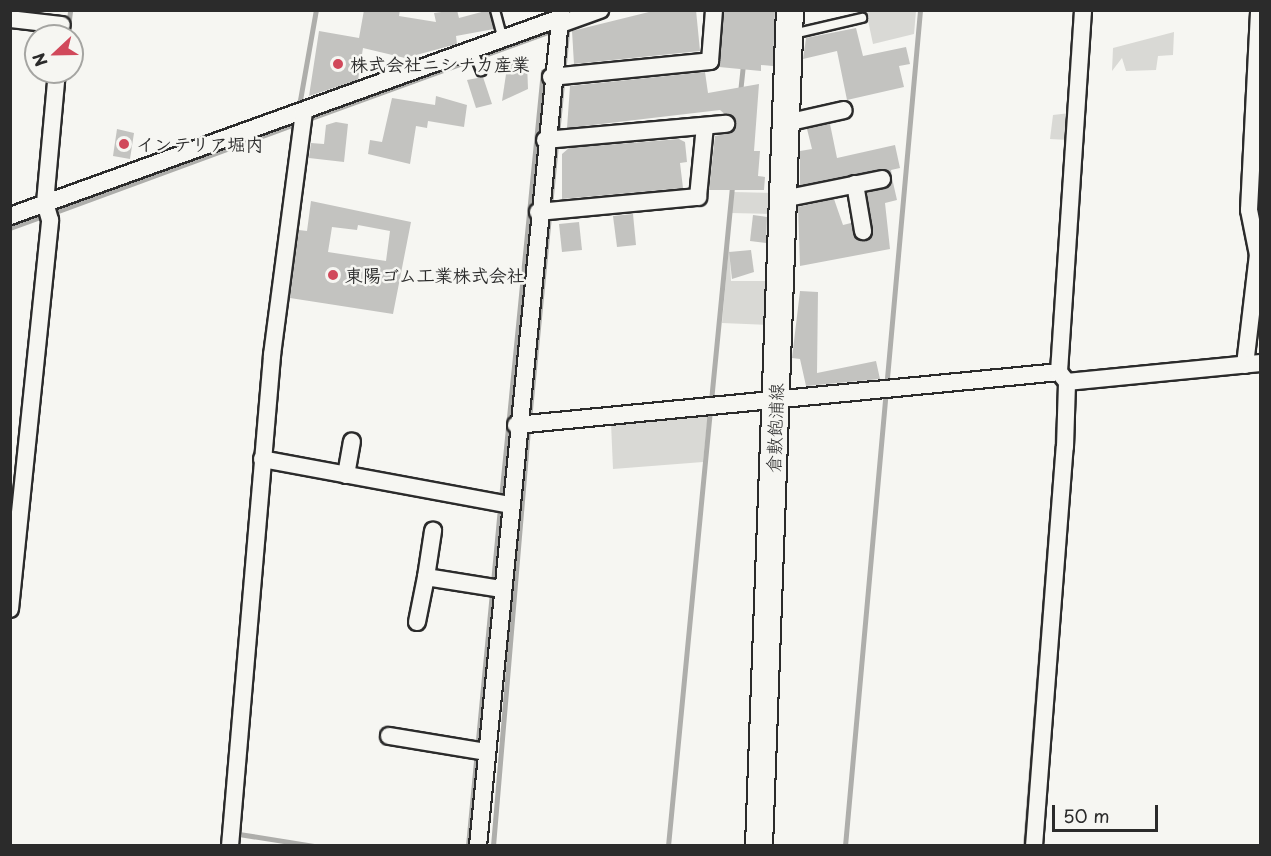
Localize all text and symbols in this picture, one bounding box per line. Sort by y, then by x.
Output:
north arrow [24,24,84,84]
text: N [26,50,53,70]
place label: 株式会社ニシナカ産業 [350,53,530,75]
marker: 株式会社ニシナカ産業 [331,57,345,71]
place label: インテリア堀内 [136,133,262,155]
marker: インテリア堀内 [117,137,131,151]
place label: 東陽ゴム工業株式会社 [345,264,525,286]
marker: 東陽ゴム工業株式会社 [326,268,340,282]
street label: 倉敷飽浦線 [763,383,787,473]
scale bar [1055,793,1162,831]
text: 50 m [1063,802,1110,829]

